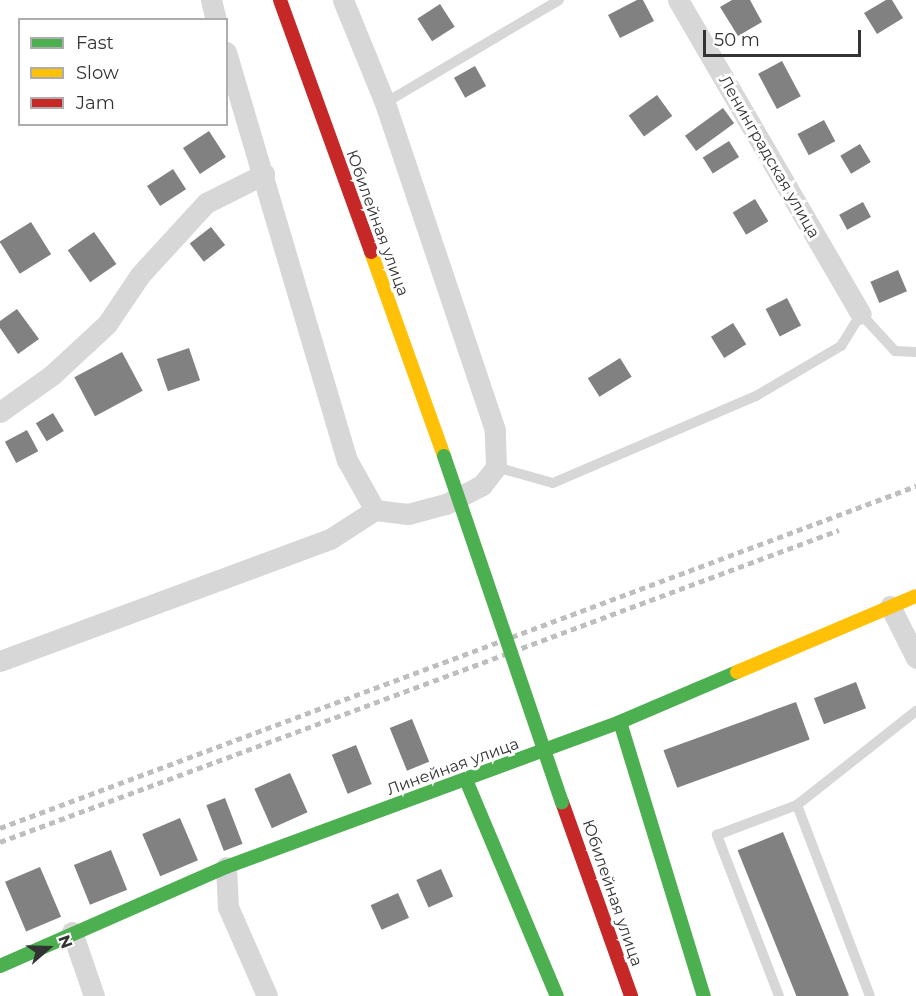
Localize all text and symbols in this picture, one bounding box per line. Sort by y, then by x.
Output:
legend [18,18,228,126]
scale bar [706,18,864,56]
text: 50 m [714,29,760,51]
text: Fast [76,32,114,54]
text: Slow [76,62,119,84]
street label: Ленинградская улица [715,72,823,242]
text: Jam [76,92,115,114]
street label: Юбилейная улица [342,147,412,299]
street label: Линейная улица [384,734,522,800]
street label: Юбилейная улица [578,817,646,969]
north arrow [18,918,78,978]
text: N [54,932,77,951]

